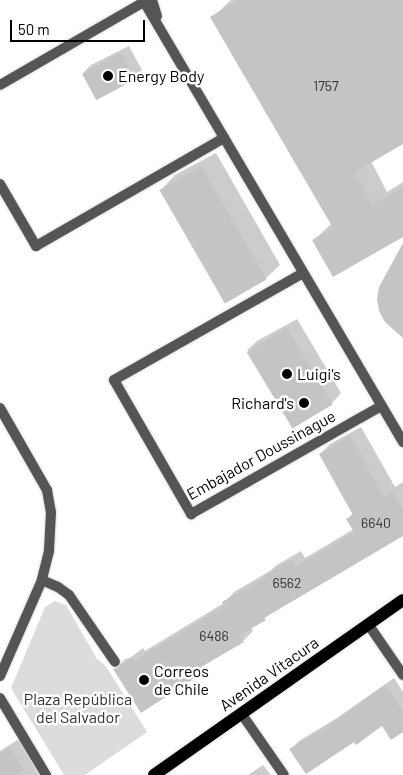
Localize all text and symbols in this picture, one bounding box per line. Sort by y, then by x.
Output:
scale bar [12,10,148,42]
text: 50 m [18,20,50,38]
place label: Energy Body [118,66,204,86]
marker: Energy Body [102,70,114,82]
house number: 1757 [313,78,339,94]
place label: Luigi's [297,364,341,384]
marker: Luigi's [281,368,293,380]
place label: Richard's [231,393,294,413]
marker: Richard's [298,397,310,409]
street label: Embajador Doussinague [183,406,339,504]
house number: 6640 [361,515,391,531]
house number: 6562 [272,575,302,591]
house number: 6486 [199,628,229,644]
street label: Avenida Vitacura [216,633,322,715]
place label: Correos de Chile [154,661,209,699]
marker: Correos de Chile [138,674,150,686]
park label: Plaza República del Salvador [24,689,132,727]

